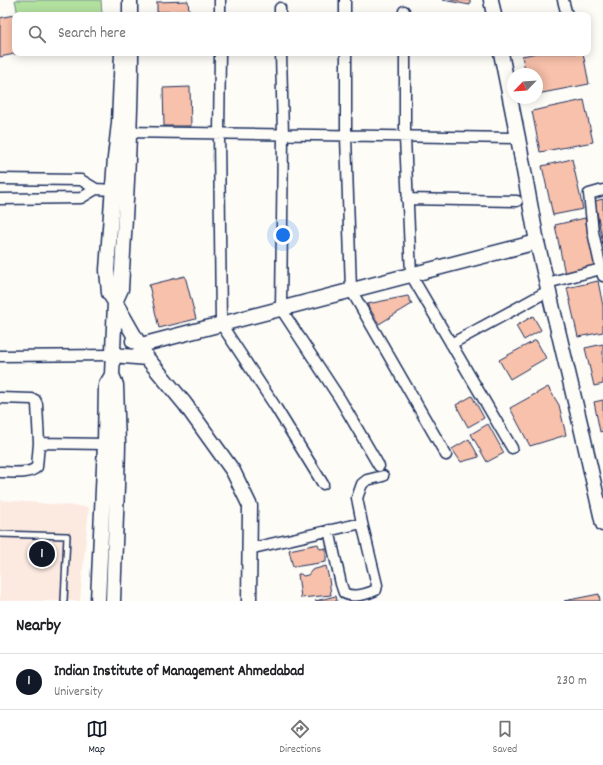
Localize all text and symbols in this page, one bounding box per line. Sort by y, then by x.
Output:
search box [12,12,591,56]
icon: search [26,23,48,45]
text: Search here [58,23,126,45]
north arrow [507,68,543,104]
your location [273,225,293,245]
pin: 1 [29,539,55,569]
text: Nearby [16,615,60,639]
text: Indian Institute of Management Ahmedabad [54,661,304,683]
text: 1 [28,672,30,691]
text: 230 m [557,672,587,691]
text: University [54,683,103,702]
tab: Map [86,718,108,758]
tab: Directions [279,718,321,758]
tab: Saved [493,718,517,758]

